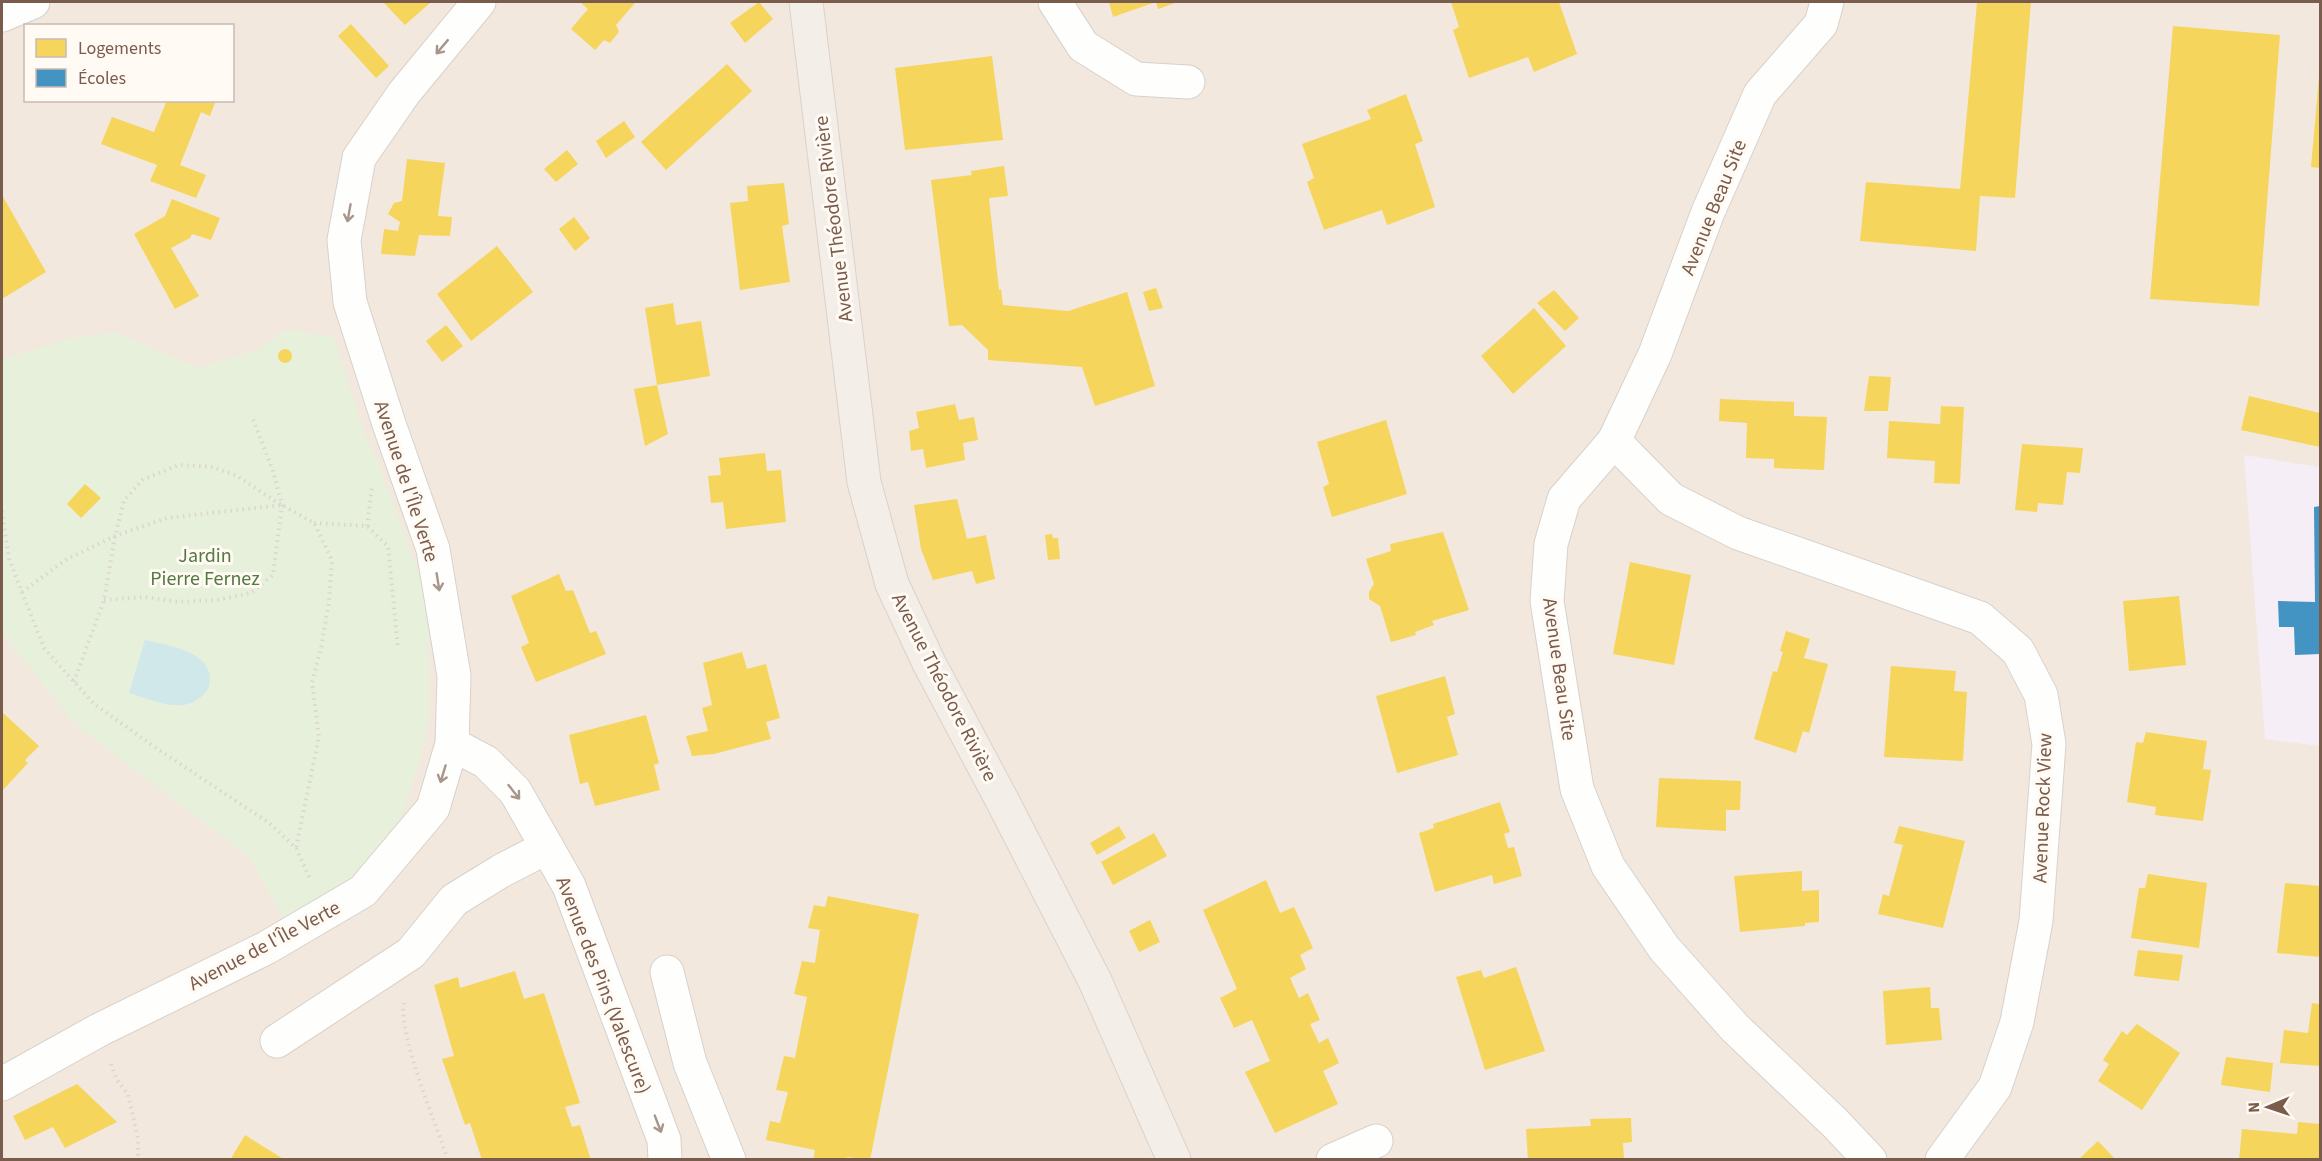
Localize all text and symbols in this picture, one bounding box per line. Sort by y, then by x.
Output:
legend [24,24,234,102]
text: Logements [78,36,161,61]
one-way arrow [435,39,449,54]
text: Écoles [78,66,126,91]
street label: Avenue Théodore Rivière [807,114,861,324]
street label: Avenue Beau Site [1674,135,1754,279]
one-way arrow [343,202,354,222]
street label: Avenue de l'Île Verte [367,397,445,566]
park label: Jardin Pierre Fernez [150,542,260,593]
one-way arrow [433,572,444,591]
street label: Avenue Théodore Rivière [884,589,1004,786]
street label: Avenue Beau Site [1535,596,1583,742]
street label: Avenue Rock View [2026,732,2060,884]
one-way arrow [437,765,448,784]
one-way arrow [508,783,521,799]
street label: Avenue des Pins (Valescure) [549,873,657,1098]
street label: Avenue de l'Île Verte [184,894,345,998]
north arrow [2238,1077,2298,1137]
text: N [2243,1102,2265,1113]
one-way arrow [653,1114,664,1132]

